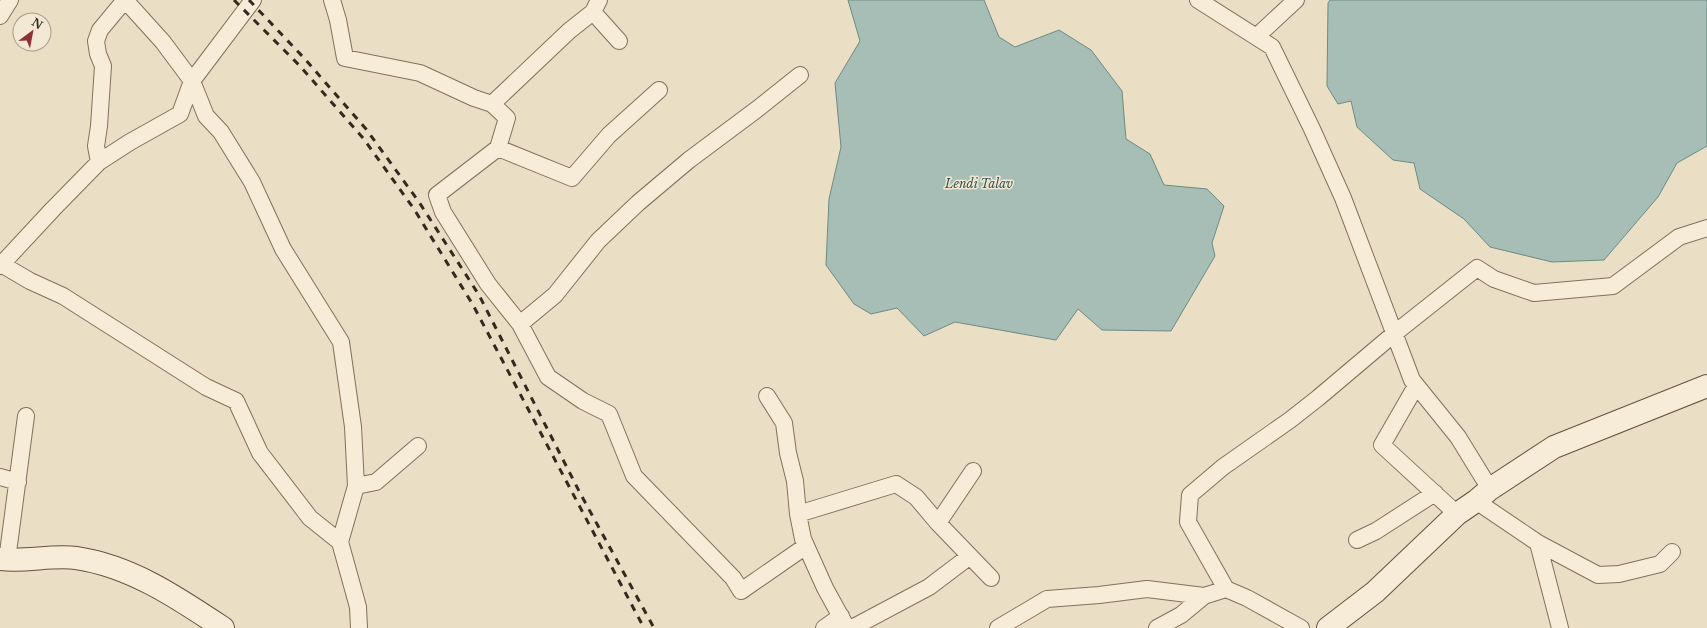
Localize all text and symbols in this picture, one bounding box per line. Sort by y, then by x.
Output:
north arrow [12,12,52,52]
text: N [29,15,46,33]
water label: Lendi Talav [944,176,1013,191]

